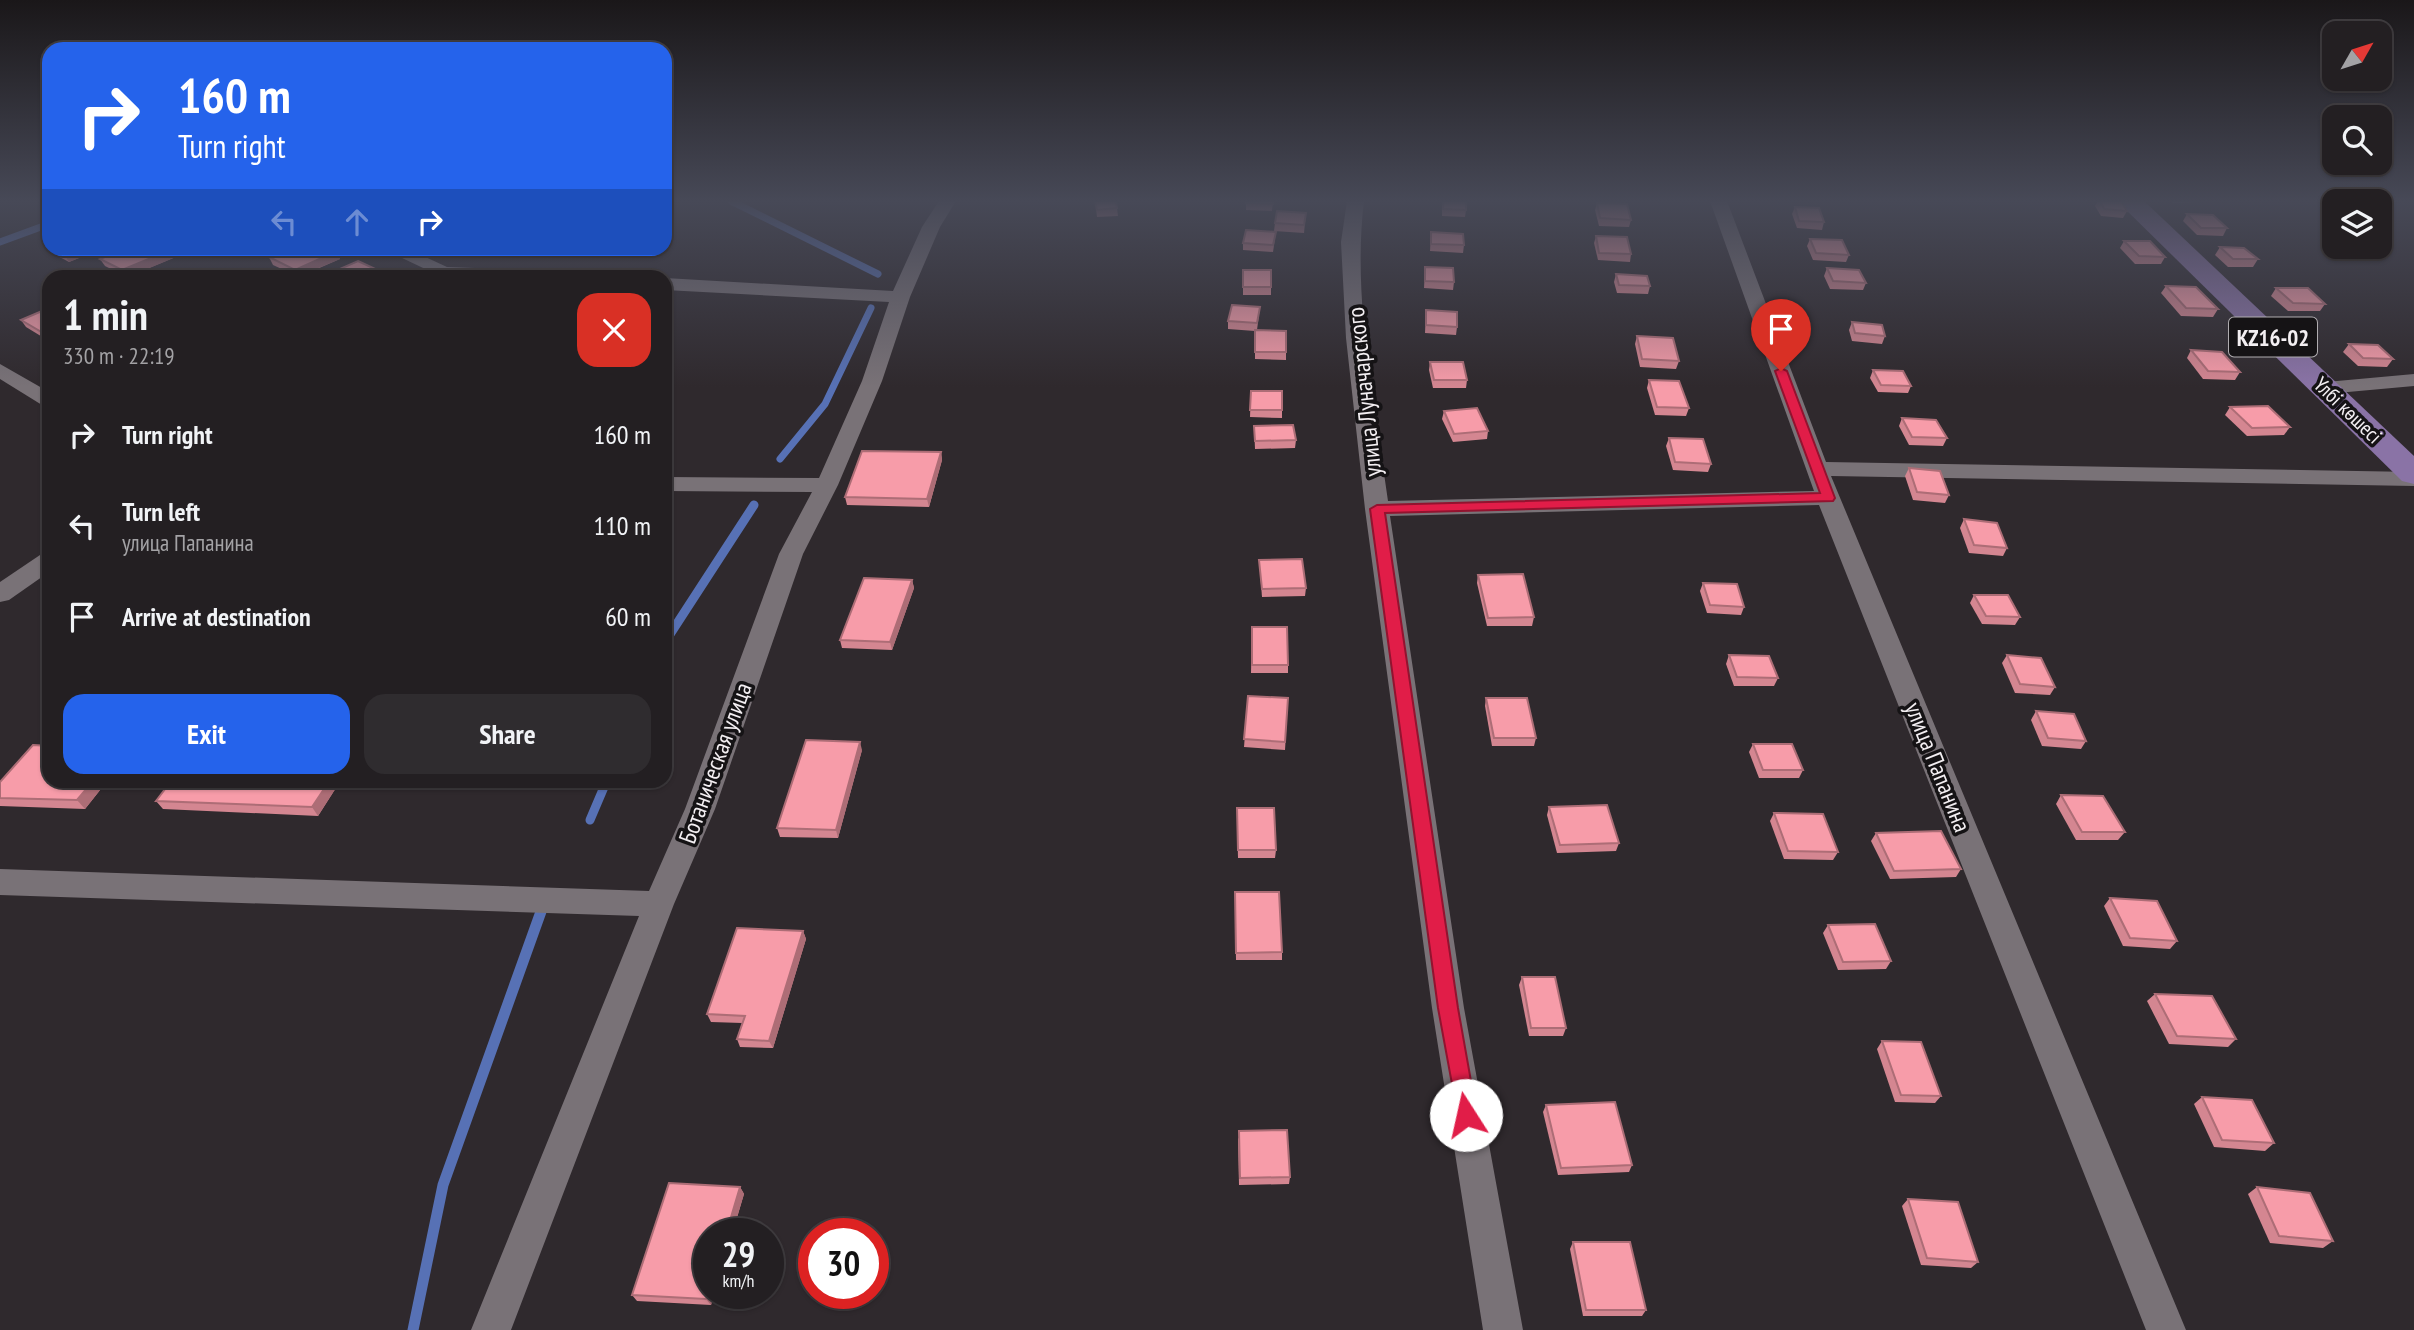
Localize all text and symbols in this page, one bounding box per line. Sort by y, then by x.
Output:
north arrow [2322,21,2392,91]
map controls [2322,21,2392,259]
text: 160 m [178,63,291,127]
icon: right [63,70,154,161]
button: search [2322,105,2392,175]
text: Turn right [178,125,286,167]
button: layers [2322,189,2392,259]
icon: left [265,203,303,241]
icon: ahead [338,203,376,241]
icon: right [411,203,449,241]
text: 1 min [63,287,148,342]
button: close [577,293,651,367]
pin [1751,299,1811,371]
street label: улица Луначарского [1340,306,1388,478]
icon: arrive [1762,310,1800,348]
road number: KZ16-02 [2229,318,2317,356]
text: 330 m · 22:19 [63,341,175,370]
street label: Үлбі көшесі [2308,371,2388,449]
icon: right [63,416,101,454]
text: Turn right [122,418,213,451]
text: 160 m [593,418,651,451]
text: Turn left [122,495,200,528]
icon: left [63,507,101,545]
text: 110 m [593,509,651,542]
text: улица Папанина [122,528,254,557]
icon: arrive [63,598,101,636]
text: Arrive at destination [122,600,311,633]
text: 60 m [605,600,651,633]
street label: Ботаническая улица [672,678,758,848]
button: Exit [63,694,350,774]
button: Share [364,694,651,774]
street label: улица Папанина [1898,697,1978,837]
position arrow [1429,1078,1503,1152]
speed limit sign: 30 [798,1218,889,1309]
text: 29 [722,1231,755,1277]
text: km/h [723,1269,754,1292]

